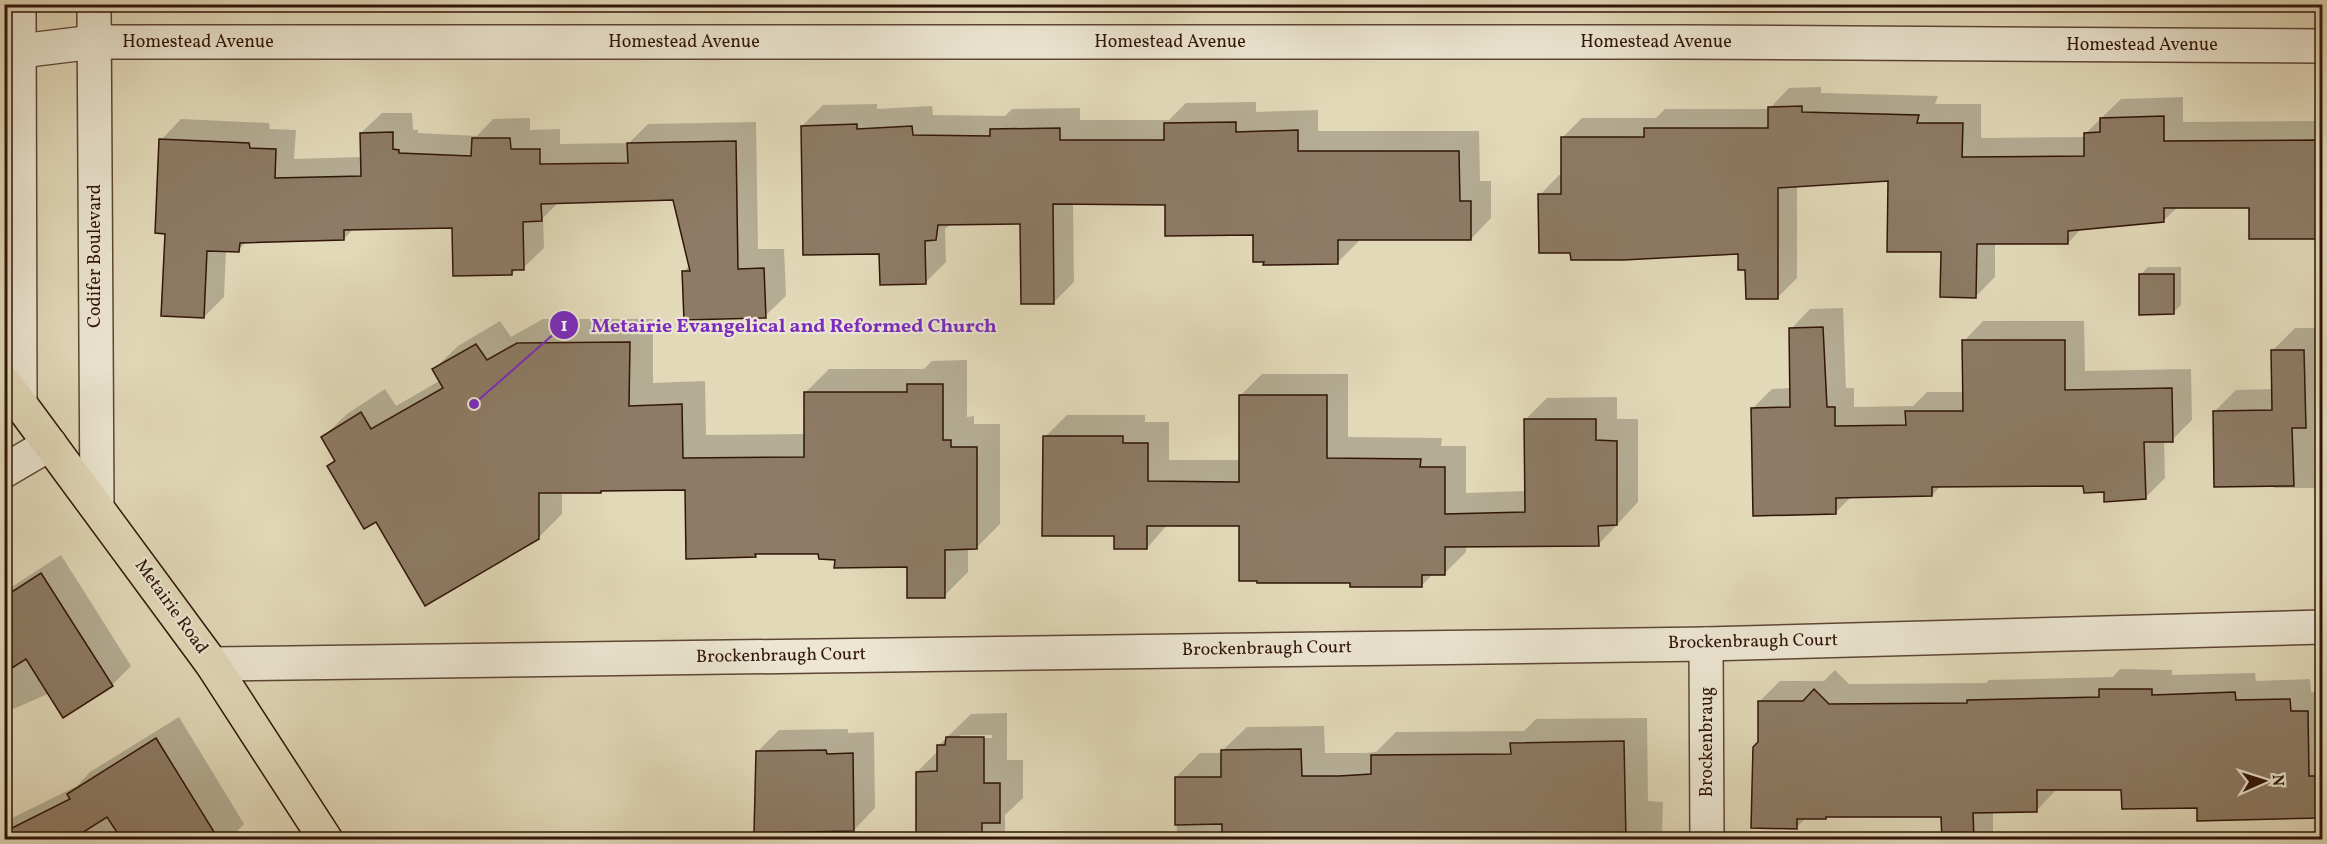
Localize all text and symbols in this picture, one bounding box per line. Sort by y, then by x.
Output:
street label: Homestead Avenue [122,30,274,55]
street label: Homestead Avenue [608,30,760,55]
street label: Homestead Avenue [1094,30,1246,55]
street label: Homestead Avenue [1580,30,1732,55]
street label: Homestead Avenue [2066,33,2218,58]
street label: Codifer Boulevard [83,184,108,328]
callout: Metairie Evangelical and Reformed Church [549,306,1009,344]
text: Metairie Evangelical and Reformed Church [591,313,997,341]
text: 1 [560,314,568,339]
street label: Metairie Road [128,555,214,659]
street label: Brockenbraugh Court [1668,628,1838,656]
street label: Brockenbraugh Court [1182,635,1352,663]
street label: Brockenbraugh Court [696,642,866,670]
street label: Brockenbraug [1695,687,1720,797]
north arrow [2234,751,2294,811]
text: N [2266,774,2288,787]

